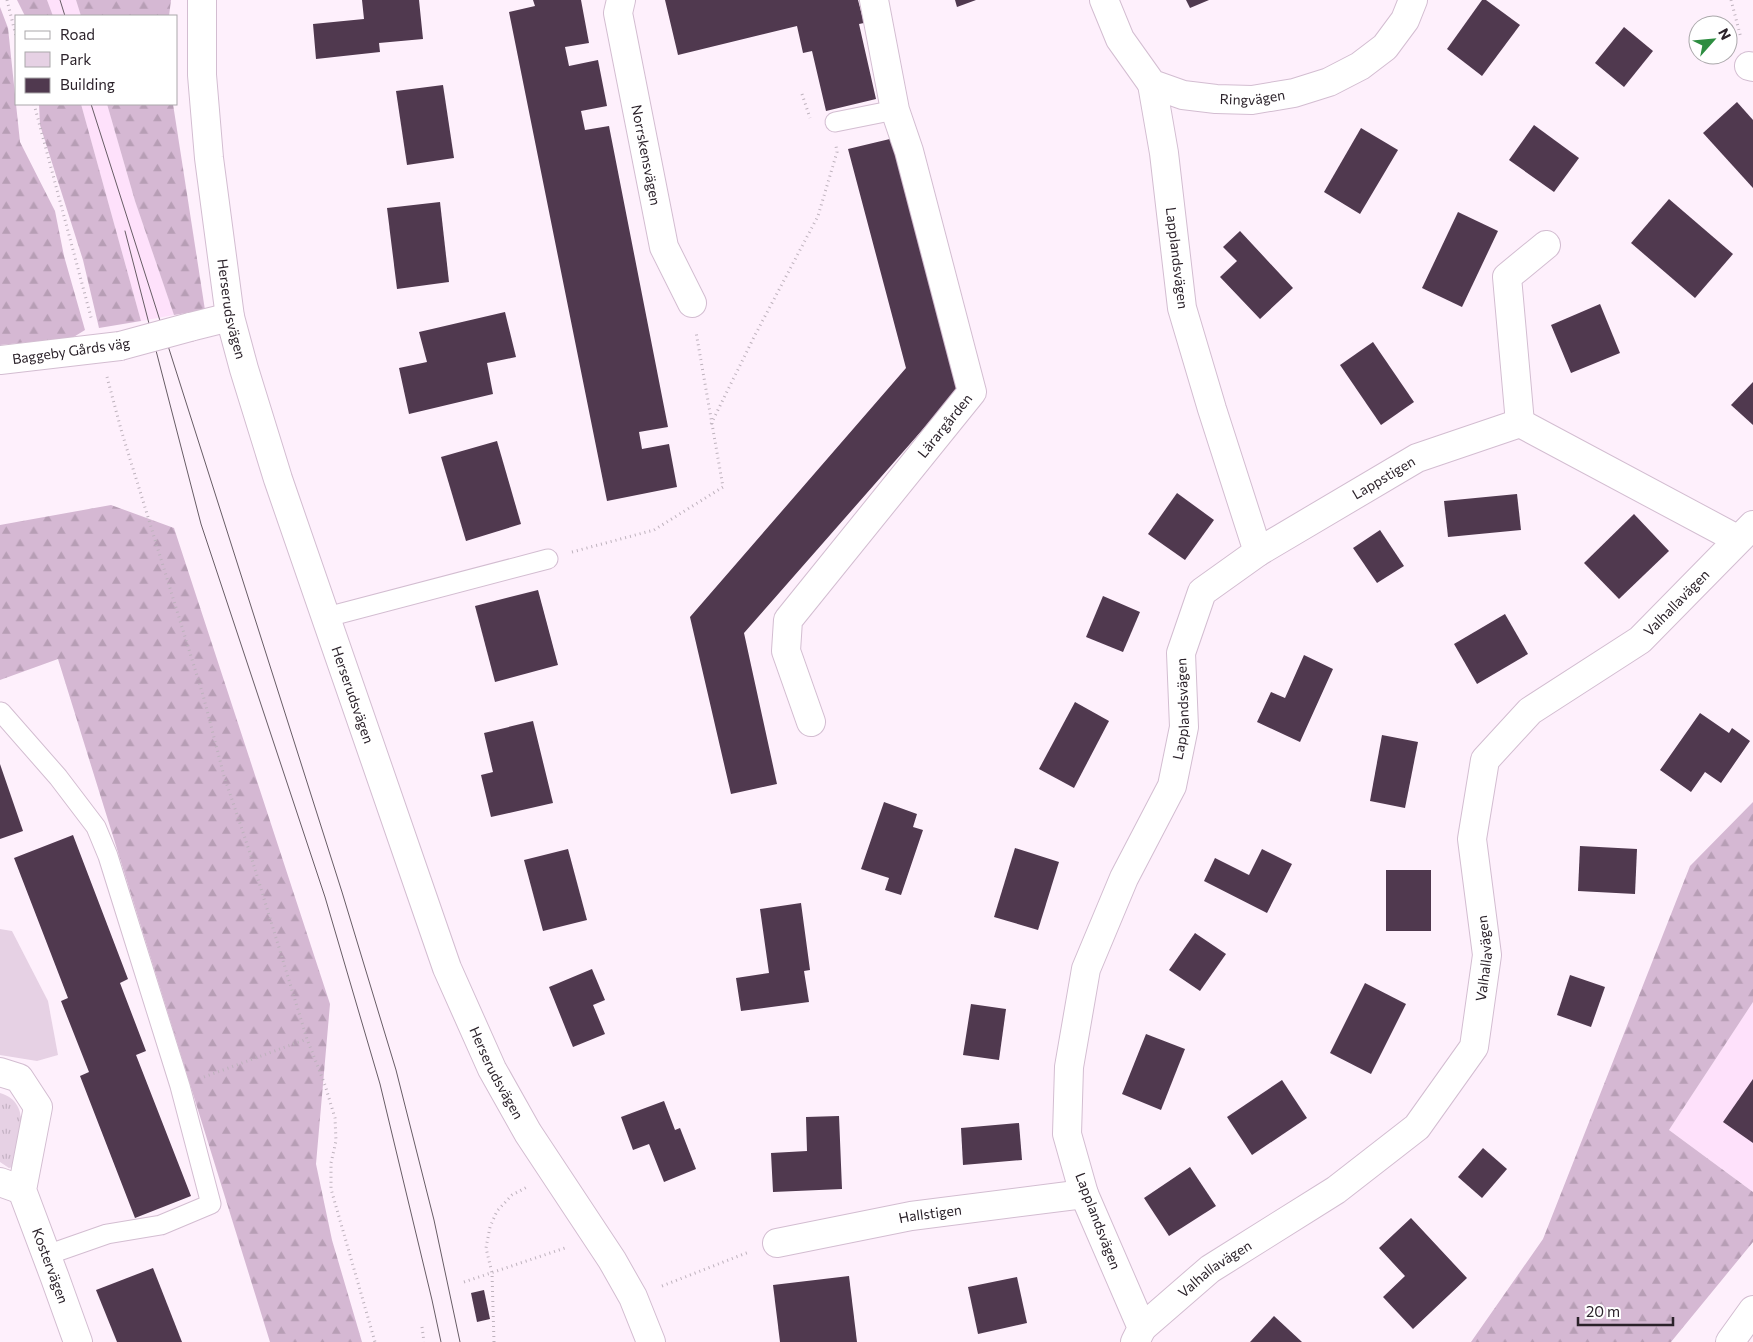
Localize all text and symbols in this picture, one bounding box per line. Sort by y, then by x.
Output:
legend [15,15,178,105]
north arrow [1688,15,1738,65]
text: Road [60,25,95,43]
text: N [1715,25,1735,42]
text: Park [60,50,91,68]
text: Building [60,75,115,93]
street label: Ringvägen [1219,86,1286,108]
street label: Norrskensvägen [628,103,665,207]
street label: Lapplandsvägen [1163,206,1192,310]
street label: Herserudsvägen [214,258,250,361]
street label: Baggeby Gårds väg [11,334,131,367]
street label: Lärargården [914,390,975,461]
street label: Lappstigen [1349,452,1418,502]
street label: Valhallavägen [1640,566,1713,639]
street label: Herserudsvägen [328,644,378,746]
street label: Lapplandsvägen [1169,658,1192,761]
street label: Valhallavägen [1472,915,1495,1002]
street label: Herserudsvägen [466,1024,527,1122]
street label: Lapplandsvägen [1072,1170,1125,1272]
street label: Hallstigen [897,1201,963,1226]
street label: Kostervägen [29,1225,72,1306]
street label: Valhallavägen [1174,1236,1254,1301]
scale bar [1578,1294,1673,1326]
text: 20 m [1586,1302,1620,1320]

